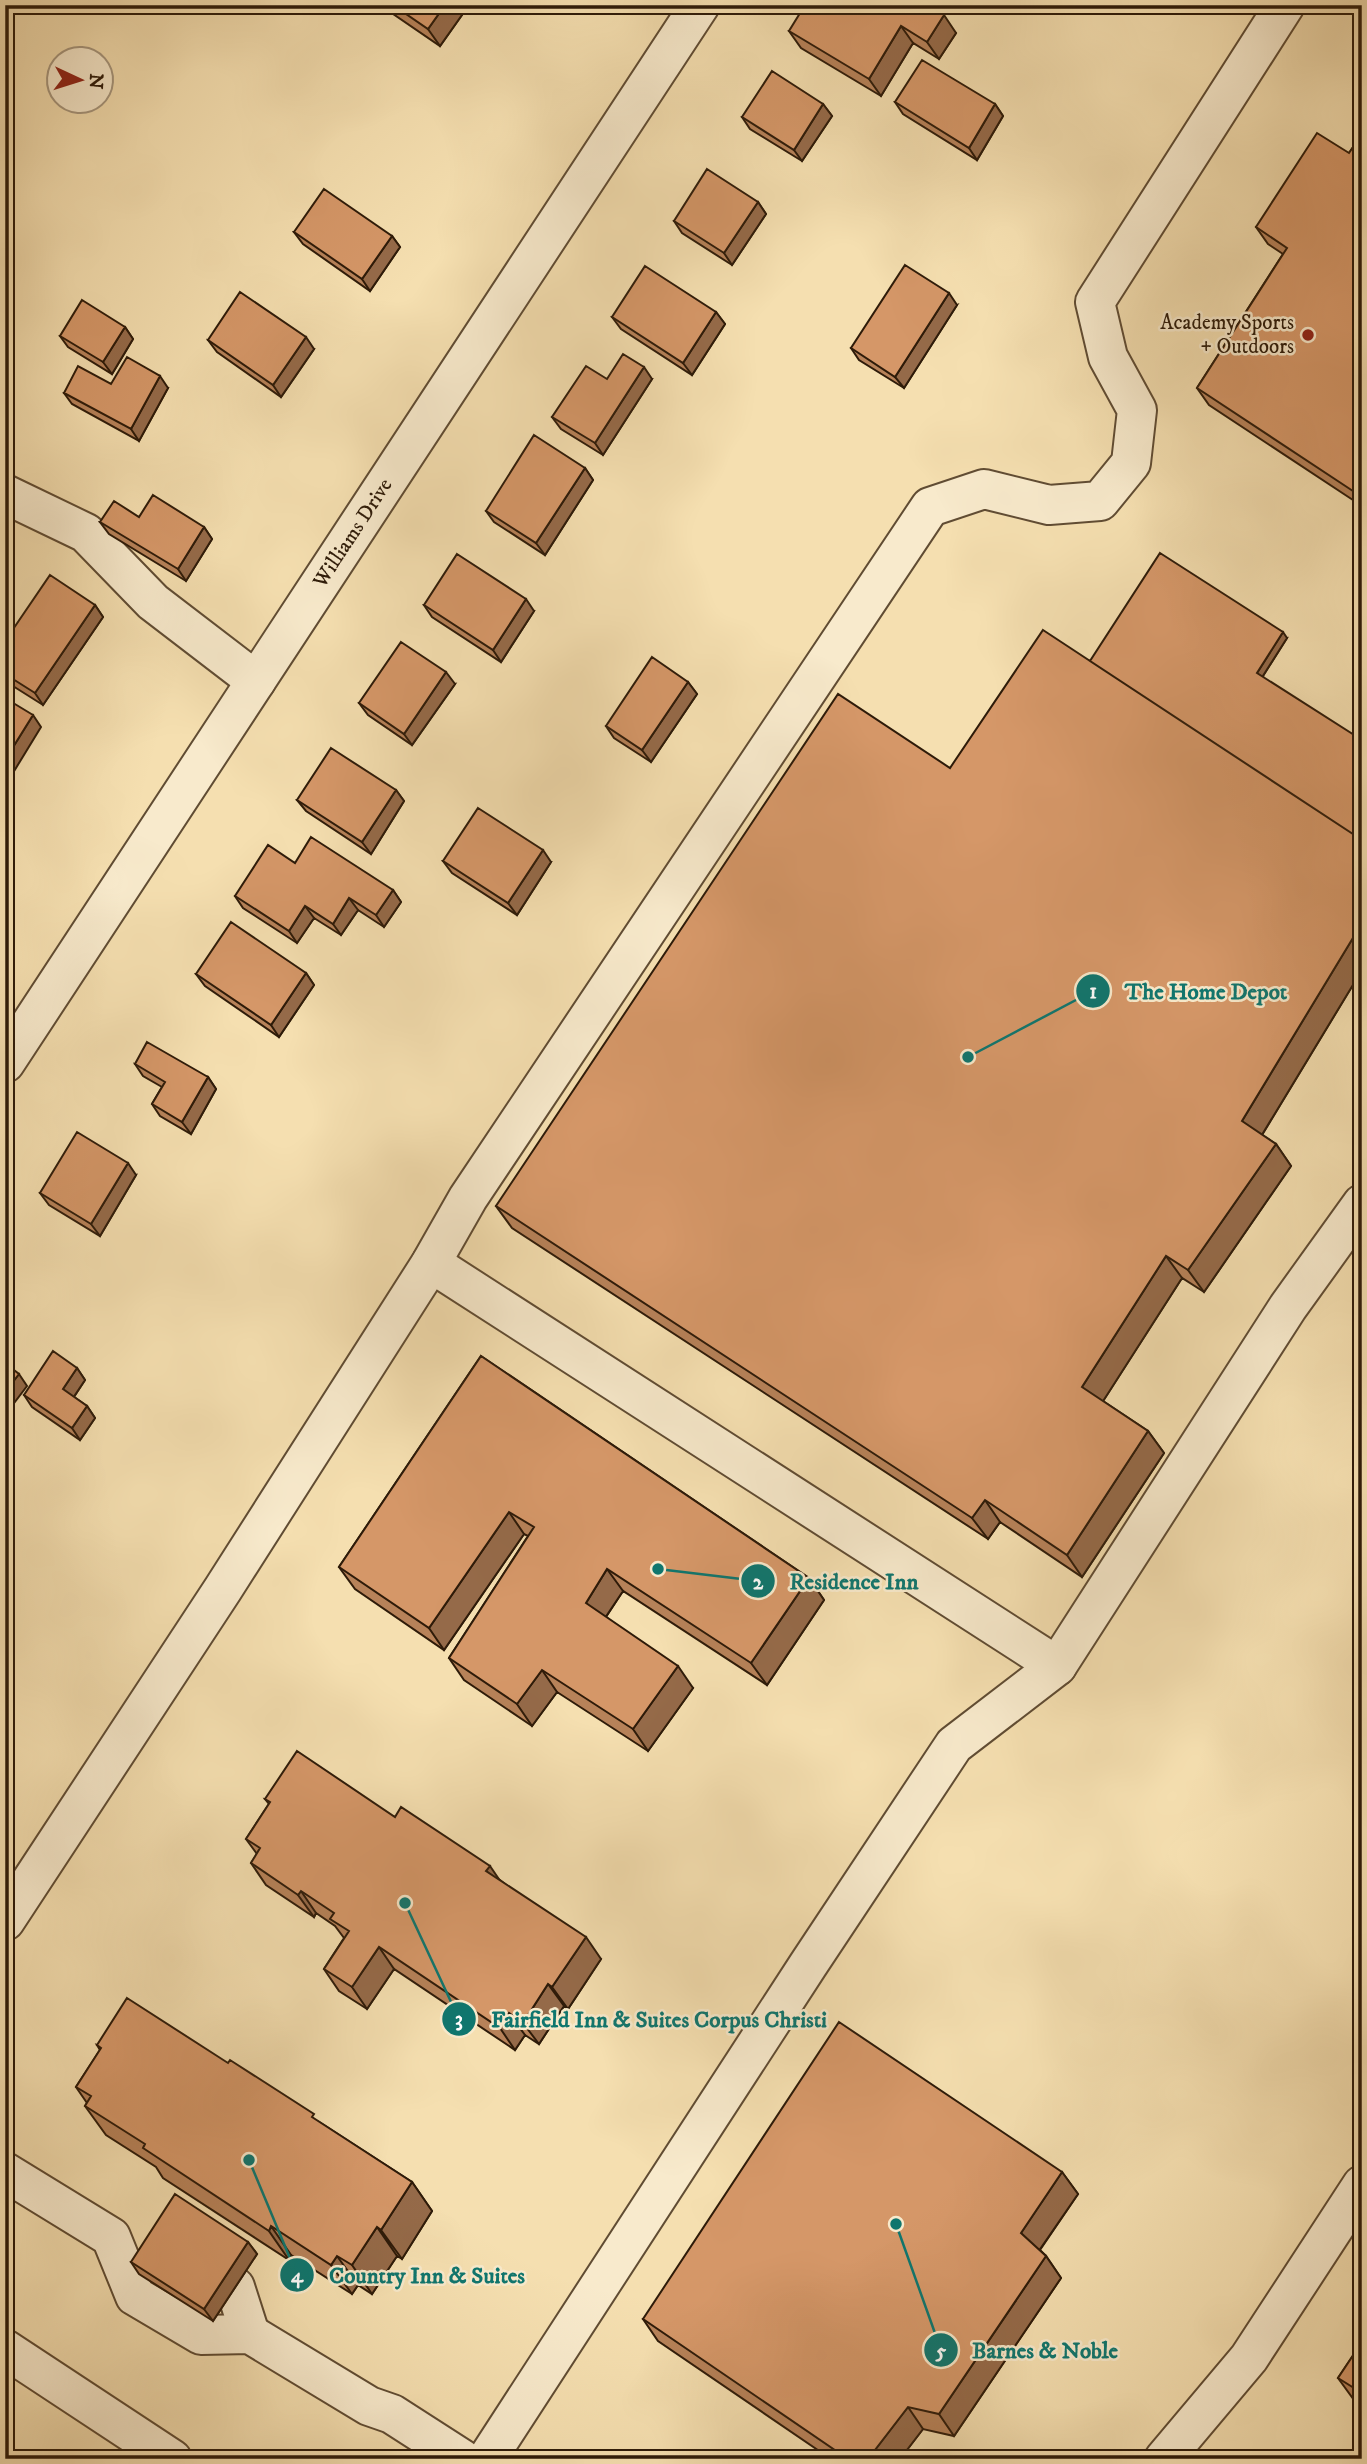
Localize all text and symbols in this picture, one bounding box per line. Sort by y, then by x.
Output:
north arrow [46,46,116,116]
text: N [83,72,107,90]
place label: Academy Sports + Outdoors [1160,310,1294,360]
marker: Academy Sports + Outdoors [1300,327,1316,343]
street label: Williams Drive [307,473,399,594]
callout: The Home Depot [1076,969,1301,1013]
text: The Home Depot [1124,978,1288,1007]
text: 1 [1089,979,1097,1005]
callout: Residence Inn [741,1559,933,1603]
text: Residence Inn [789,1568,920,1597]
text: 2 [753,1570,764,1596]
callout: Fairfield Inn & Suites Corpus Christi [442,1997,841,2041]
text: Fairfield Inn & Suites Corpus Christi [491,2006,827,2035]
text: 3 [455,2007,463,2033]
callout: Country Inn & Suites [280,2253,539,2297]
text: Country Inn & Suites [329,2262,525,2291]
text: 4 [291,2263,304,2289]
callout: Barnes & Noble [923,2328,1132,2372]
text: Barnes & Noble [972,2337,1119,2366]
text: 5 [935,2339,947,2365]

